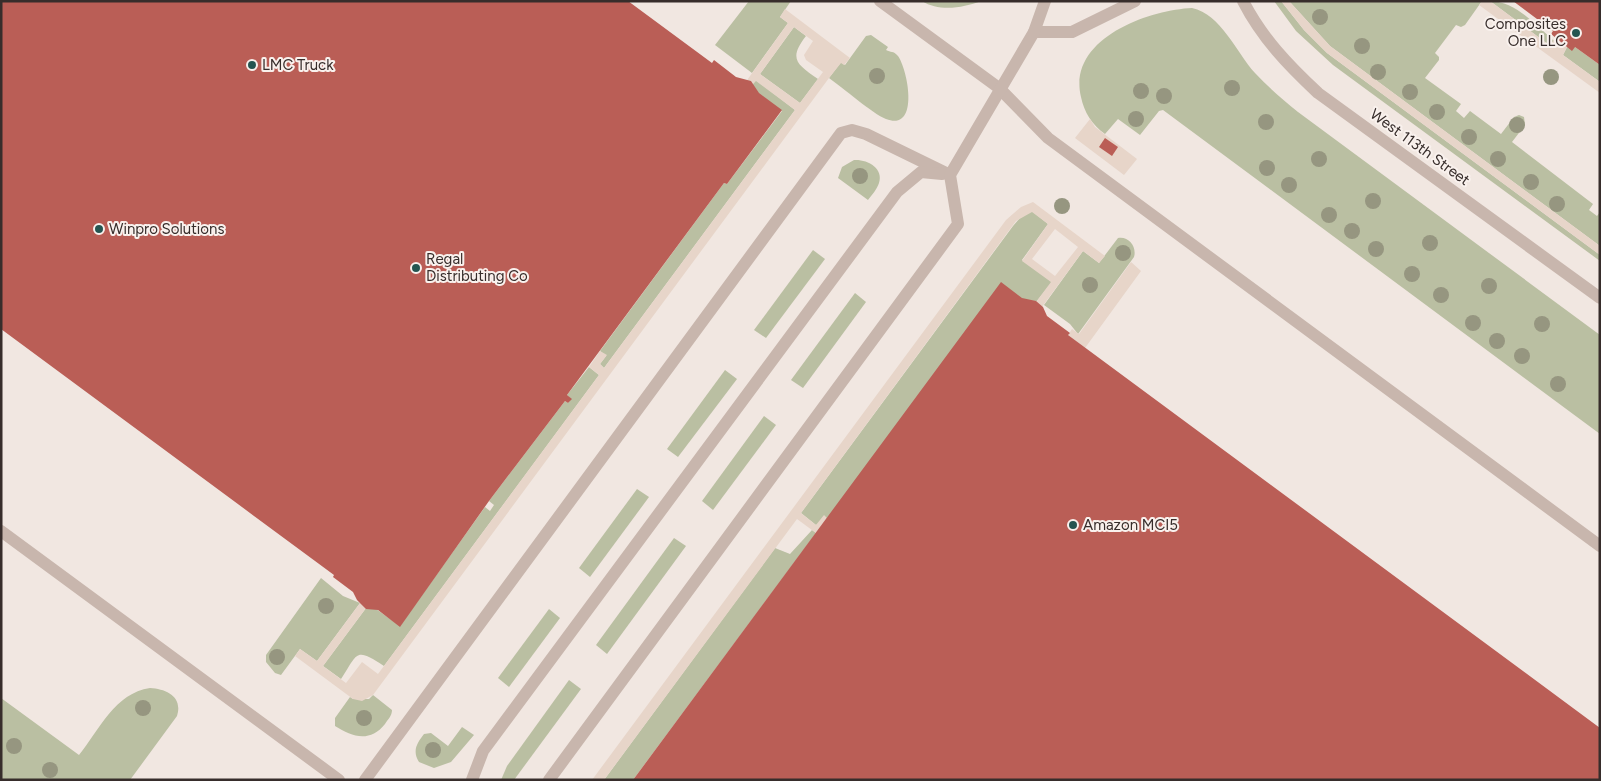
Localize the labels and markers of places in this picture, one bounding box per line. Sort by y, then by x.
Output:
place label: Composites One LLC [1485,15,1566,50]
marker: Composites One LLC [1570,27,1582,39]
place label: LMC Truck [262,56,334,74]
marker: LMC Truck [246,59,258,71]
place label: Winpro Solutions [109,220,224,238]
marker: Winpro Solutions [93,223,105,235]
place label: Regal Distributing Co [426,250,528,285]
marker: Regal Distributing Co [410,262,422,274]
place label: Amazon MCI5 [1083,516,1178,534]
marker: Amazon MCI5 [1067,519,1079,531]

